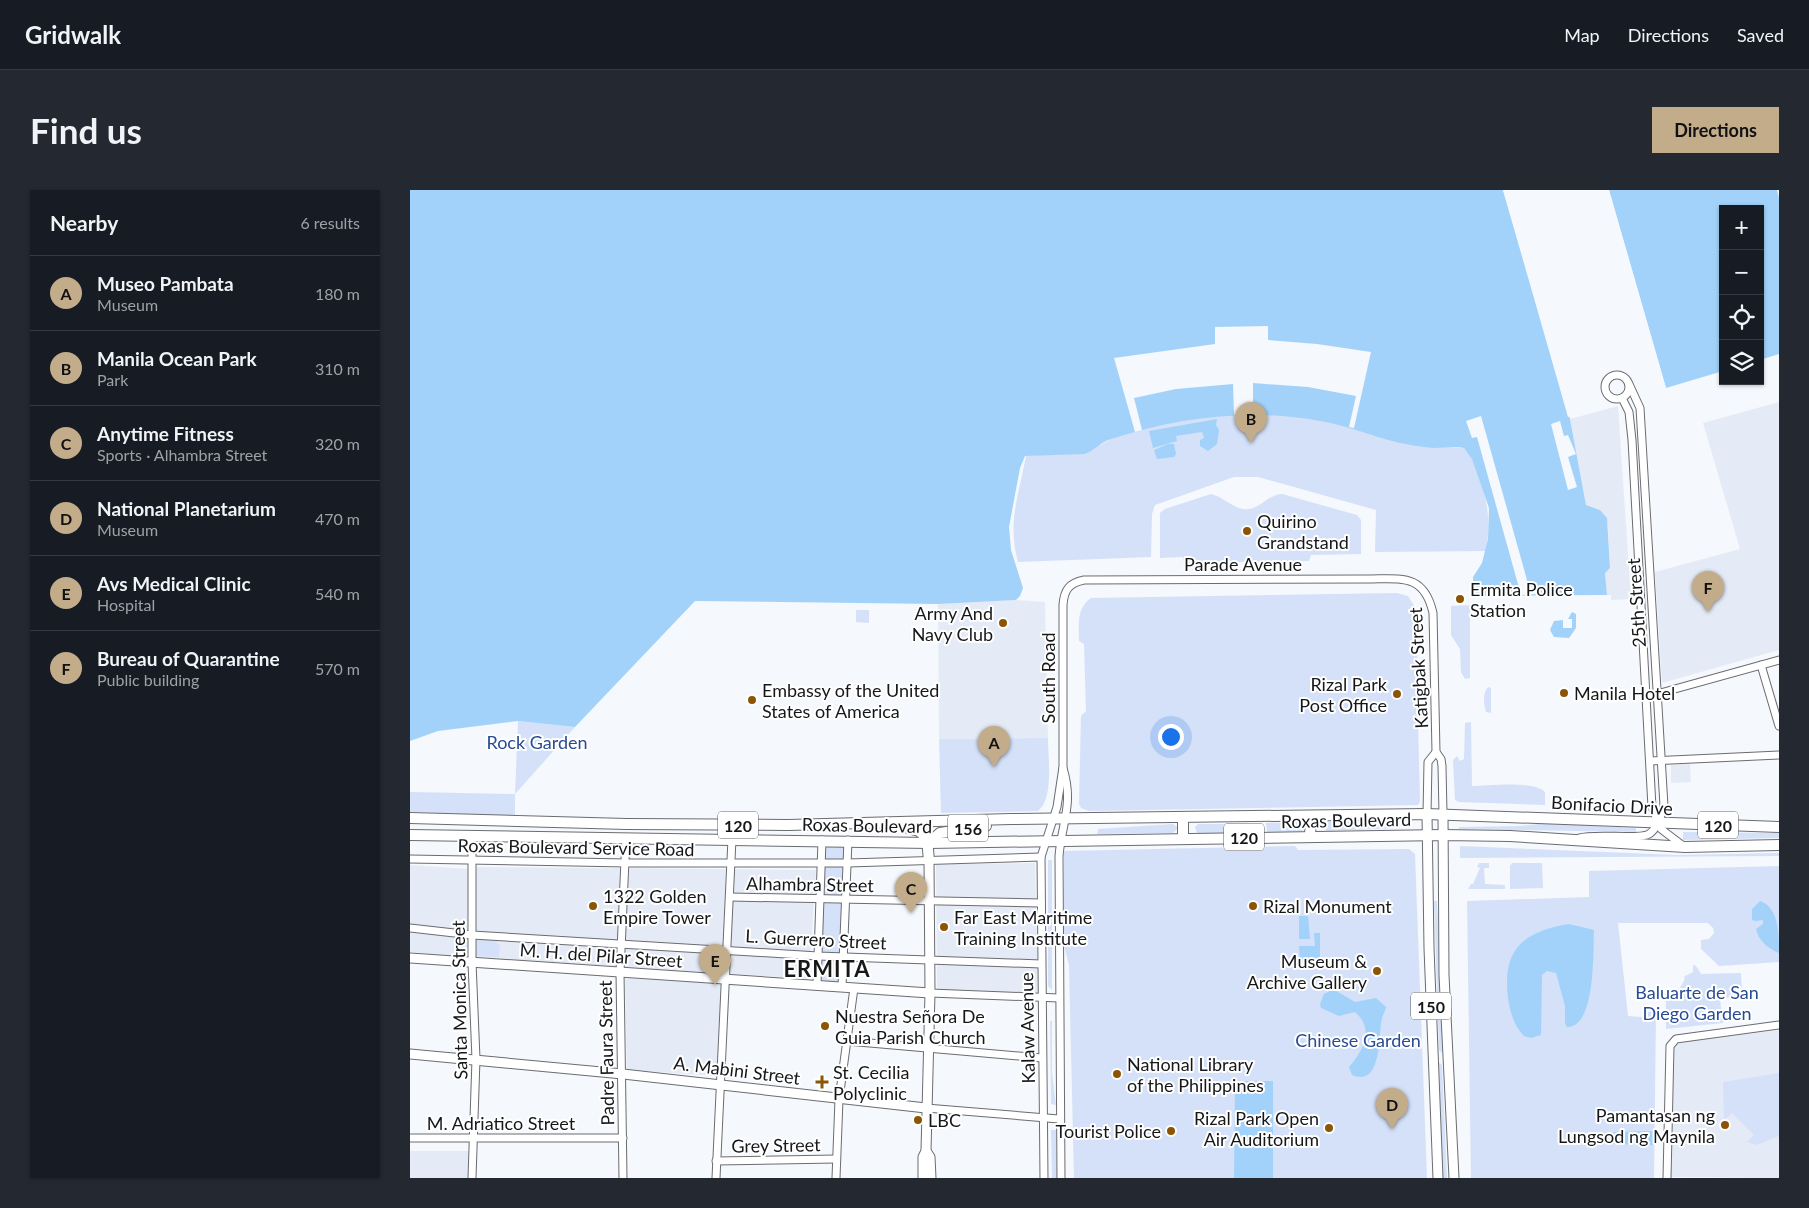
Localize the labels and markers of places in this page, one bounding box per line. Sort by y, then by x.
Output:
pin: B [1235,402,1267,443]
place label: Quirino Grandstand [1257,510,1349,553]
marker: Quirino Grandstand [1241,525,1253,537]
pin: F [1692,571,1724,612]
place label: Ermita Police Station [1470,578,1573,621]
marker: Ermita Police Station [1454,593,1466,605]
place label: Army And Navy Club [912,602,993,645]
marker: Army And Navy Club [997,617,1009,629]
place label: Rizal Park Post Office [1299,673,1388,716]
place label: Embassy of the United States of America [762,679,939,722]
place label: Manila Hotel [1574,682,1675,704]
marker: Manila Hotel [1558,687,1570,699]
marker: Rizal Park Post Office [1391,688,1403,700]
marker: Embassy of the United States of America [746,694,758,706]
pin: A [978,726,1010,767]
pin: C [895,872,927,913]
place label: 1322 Golden Empire Tower [603,885,711,928]
place label: Rizal Monument [1263,895,1392,917]
marker: 1322 Golden Empire Tower [587,900,599,912]
marker: Rizal Monument [1247,900,1259,912]
place label: Far East Maritime Training Institute [954,906,1092,949]
marker: Far East Maritime Training Institute [938,921,950,933]
pin: E [699,944,731,985]
place label: Museum & Archive Gallery [1247,950,1368,993]
marker: Museum & Archive Gallery [1371,965,1383,977]
place label: Nuestra Señora De Guia Parish Church [835,1005,986,1048]
marker: Nuestra Señora De Guia Parish Church [819,1020,831,1032]
place label: National Library of the Philippines [1127,1053,1264,1096]
place label: St. Cecilia Polyclinic [833,1061,909,1104]
marker: National Library of the Philippines [1111,1068,1123,1080]
marker: St. Cecilia Polyclinic [815,1075,829,1089]
pin: D [1376,1088,1408,1129]
place label: Pamantasan ng Lungsod ng Maynila [1558,1104,1715,1147]
place label: Rizal Park Open Air Auditorium [1194,1107,1319,1150]
place label: LBC [928,1109,961,1131]
marker: LBC [912,1114,924,1126]
marker: Pamantasan ng Lungsod ng Maynila [1719,1119,1731,1131]
place label: Tourist Police [1056,1120,1161,1142]
marker: Rizal Park Open Air Auditorium [1323,1122,1335,1134]
marker: Tourist Police [1165,1125,1177,1137]

